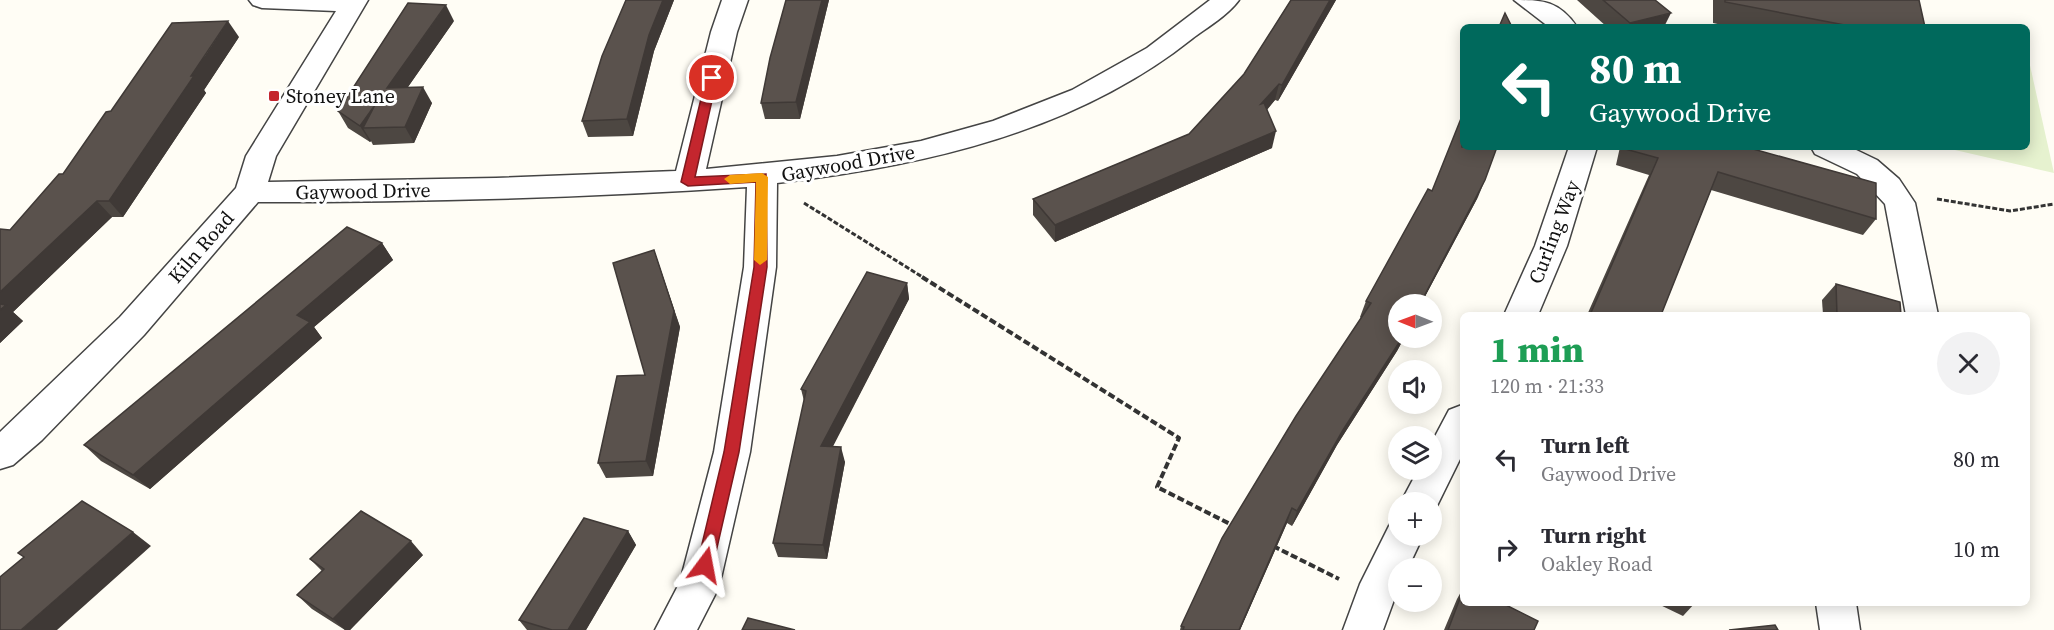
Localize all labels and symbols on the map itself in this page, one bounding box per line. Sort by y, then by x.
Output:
pin [686,52,737,103]
place label: Stoney Lane [286,82,395,110]
marker: Stoney Lane [267,89,281,103]
street label: Gaywood Drive [779,137,917,189]
street label: Curling Way [1521,175,1587,288]
street label: Gaywood Drive [295,176,431,206]
street label: Kiln Road [162,204,241,289]
north arrow [1388,294,1442,348]
position arrow [673,533,737,597]

